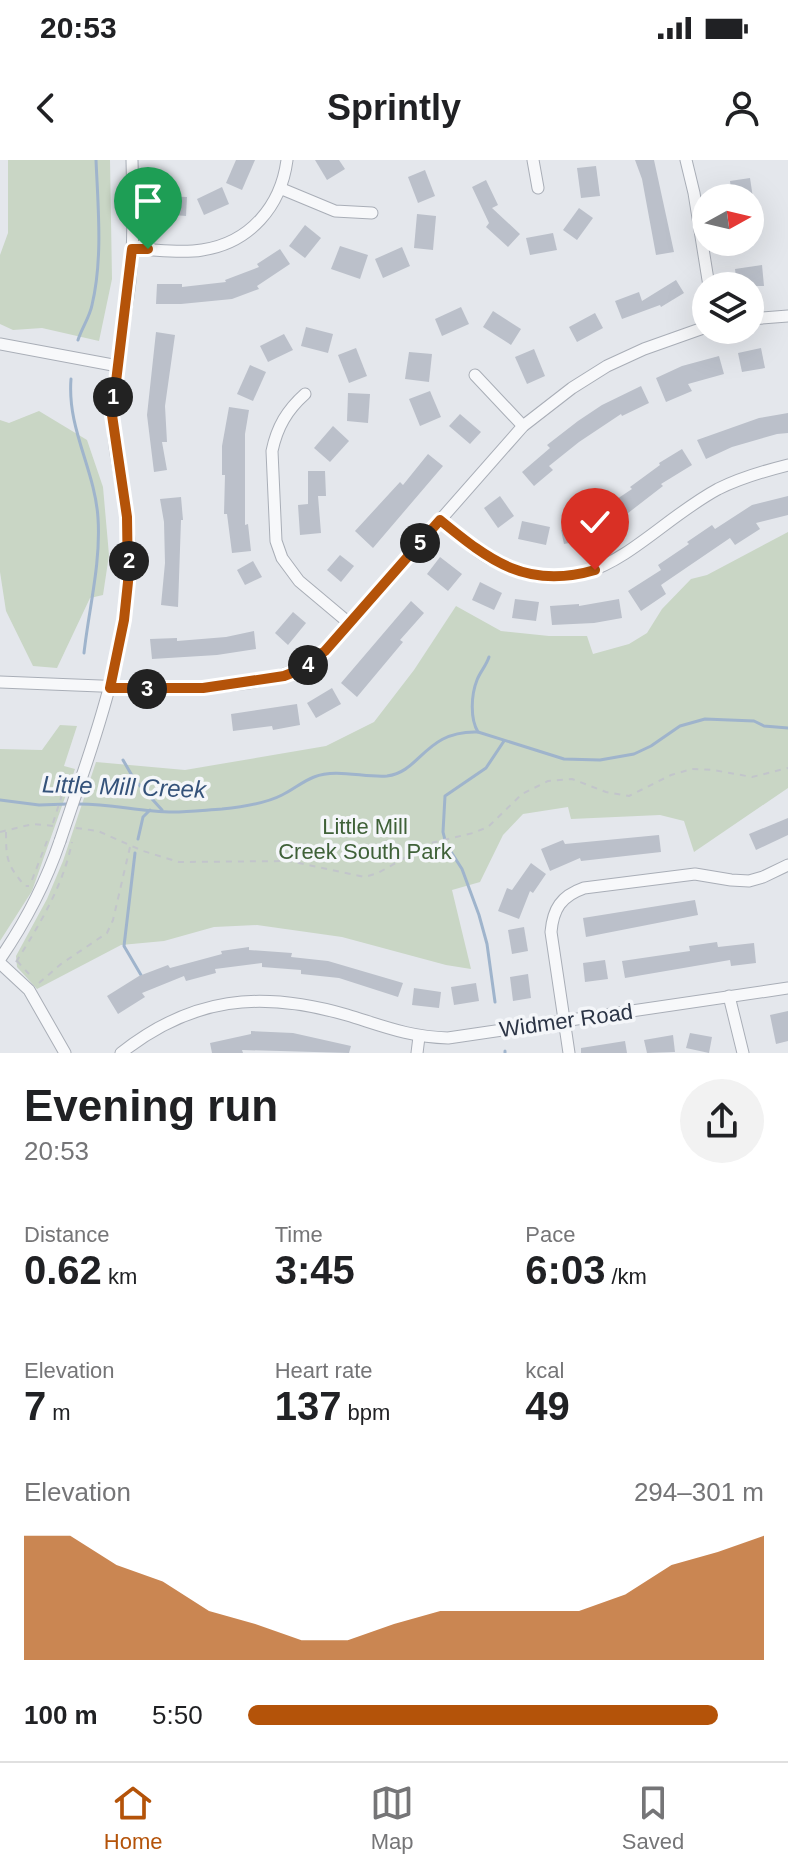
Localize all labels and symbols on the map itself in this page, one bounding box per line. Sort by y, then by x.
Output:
pin [114,167,182,249]
north arrow [692,184,764,256]
pin: 1 [93,377,133,417]
pin [561,488,629,570]
pin: 5 [400,523,440,563]
pin: 2 [109,541,149,581]
pin: 4 [288,645,328,685]
pin: 3 [127,669,167,709]
water label: Little Mill Creek [42,770,208,803]
park label: Little Mill Creek South Park [278,814,453,864]
street label: Widmer Road [498,999,634,1042]

